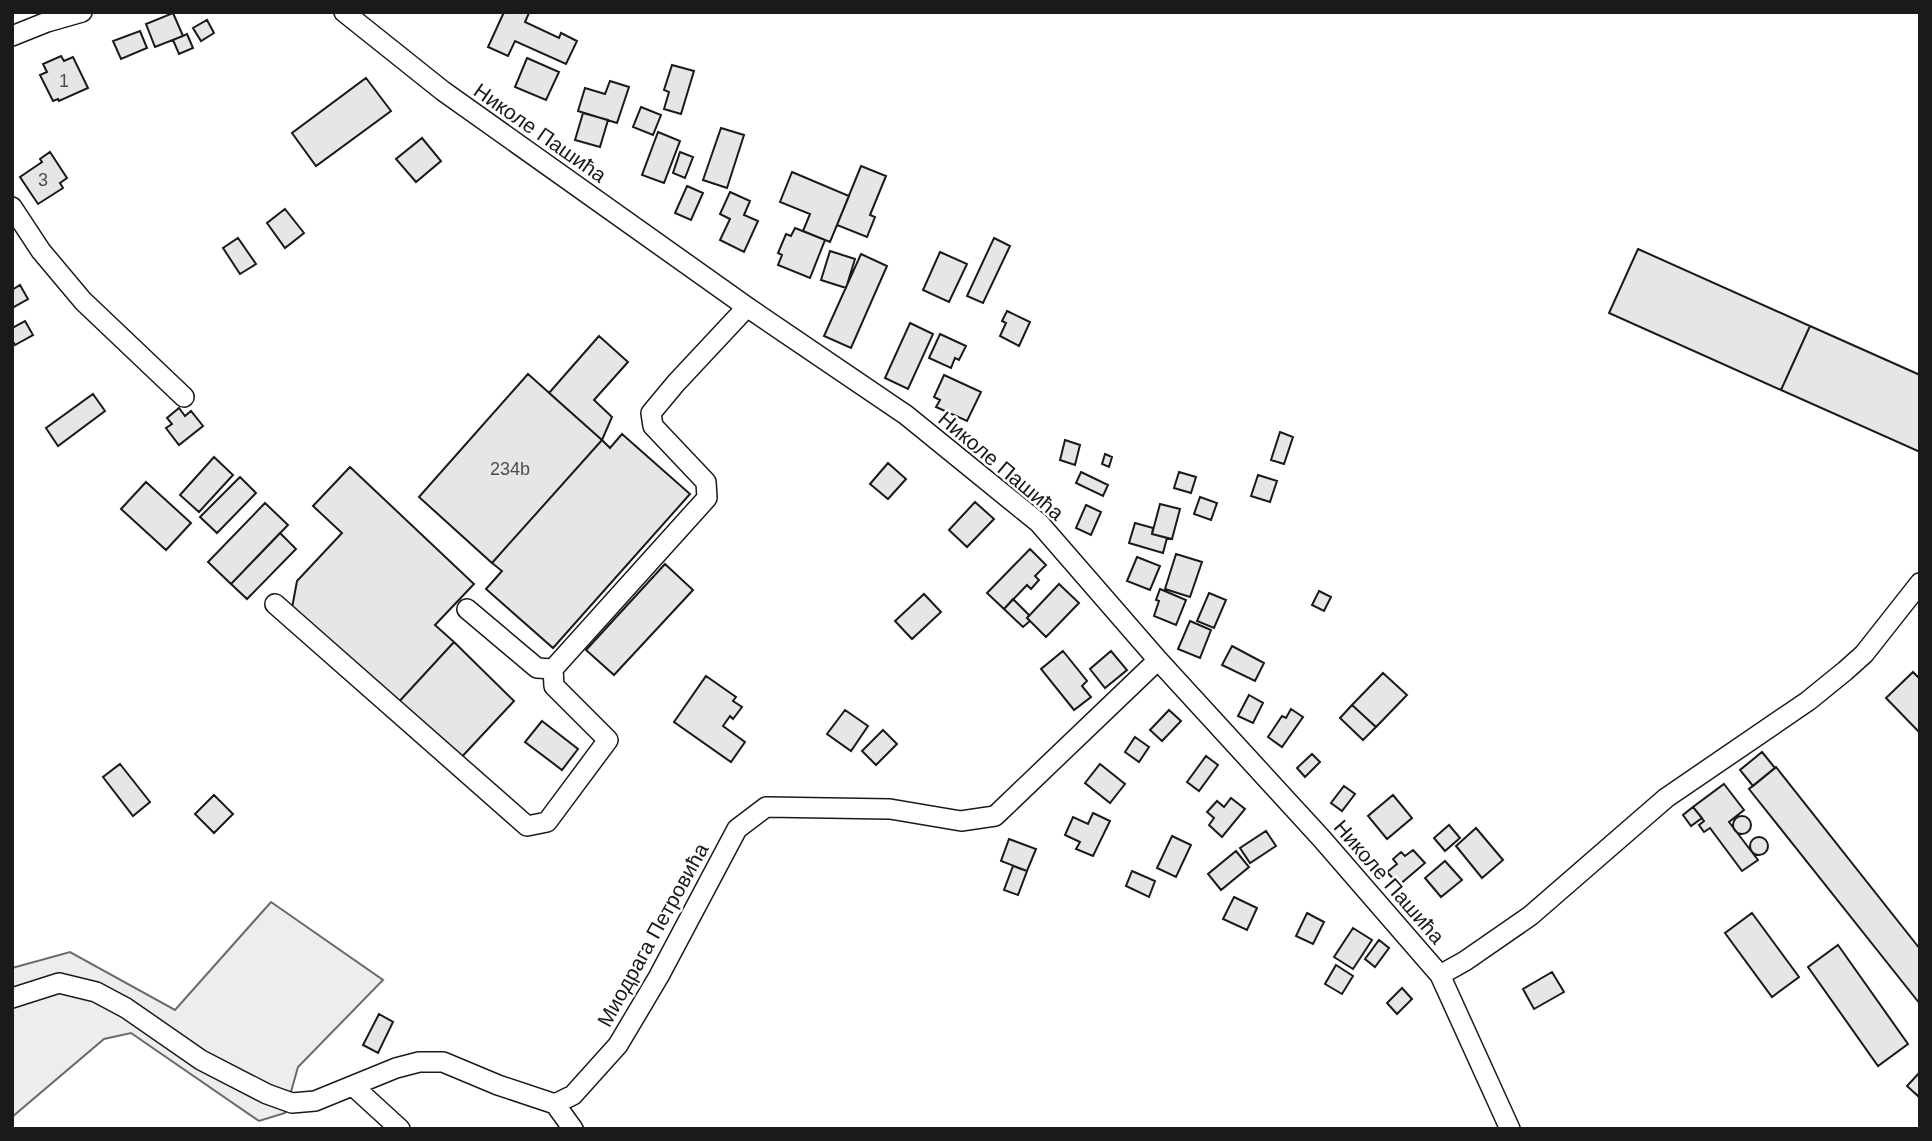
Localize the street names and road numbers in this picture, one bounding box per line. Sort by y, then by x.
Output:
street label: Николе Пашића [470,78,611,187]
street label: Николе Пашића [934,407,1069,525]
street label: Николе Пашића [1330,815,1449,948]
street label: Миодрага Петровића [593,839,713,1030]

